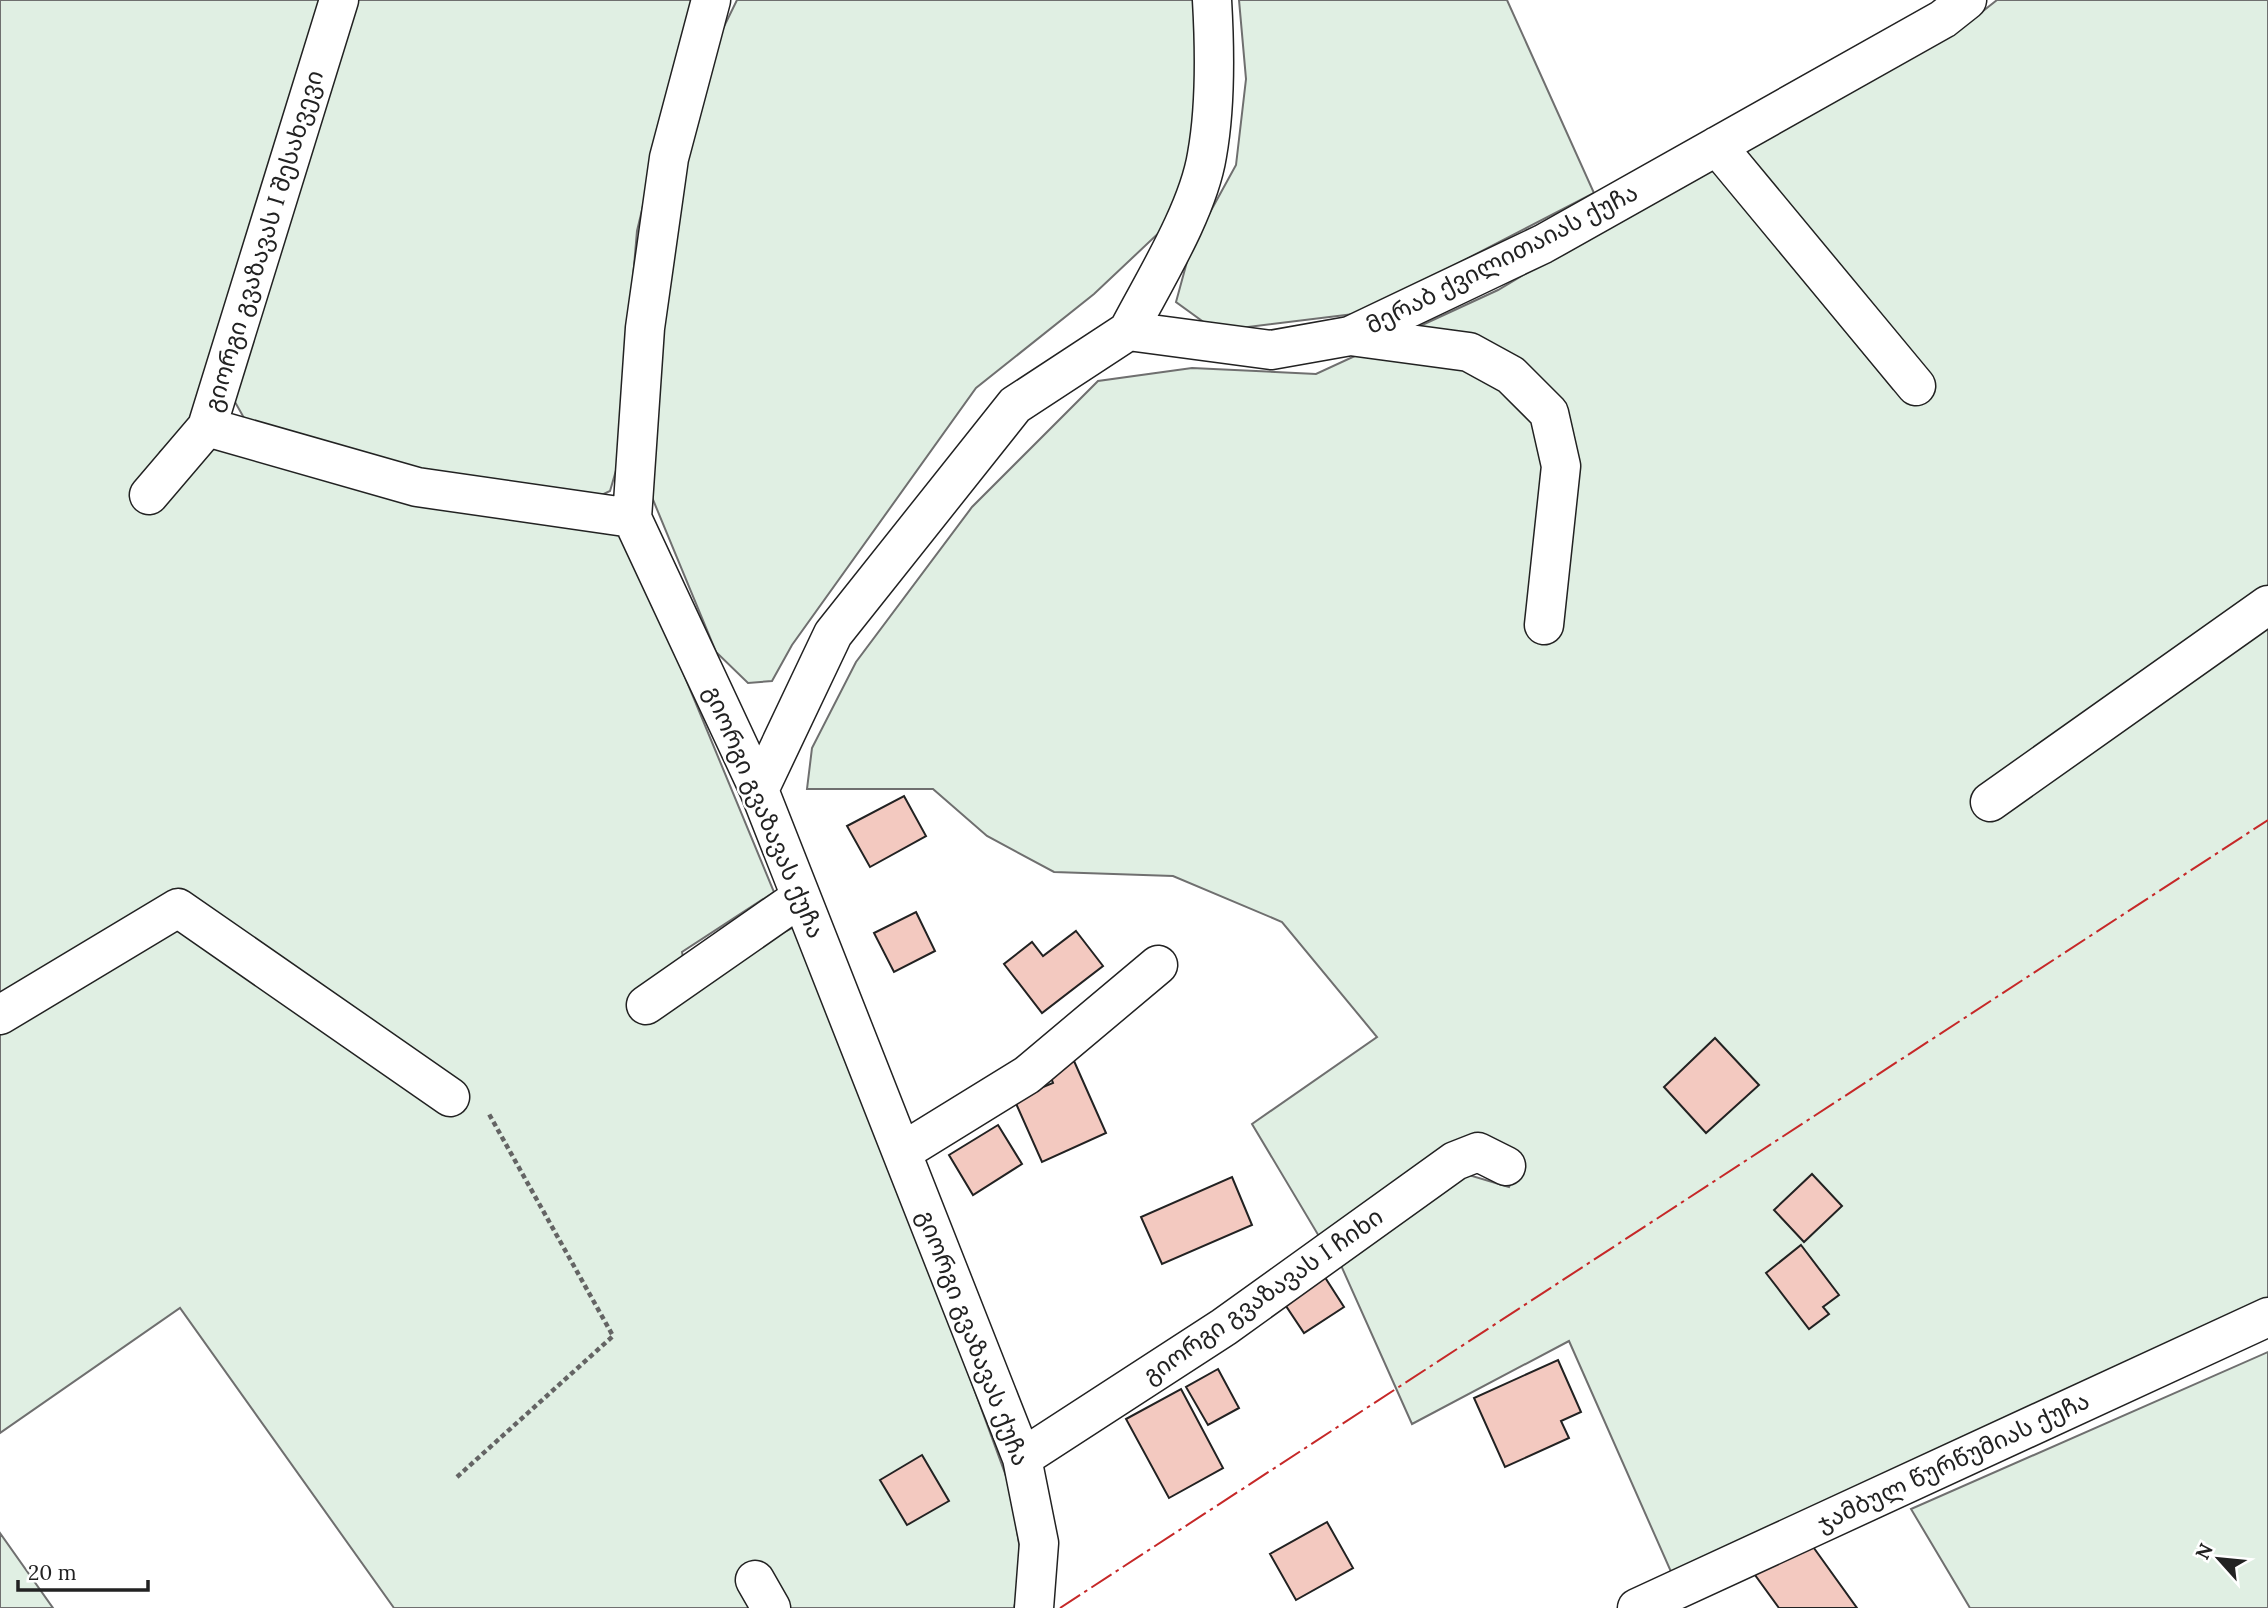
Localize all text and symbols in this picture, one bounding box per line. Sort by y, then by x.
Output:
street label: გიორგი გვაზავას I შესახვევი [197,66,330,415]
street label: მერაბ ქვილითაიას ქუჩა [1361,176,1643,341]
street label: გიორგი გვაზავას ქუჩა [697,681,832,943]
street label: გიორგი გვაზავას I ჩიხი [1137,1201,1389,1390]
street label: გიორგი გვაზავას ქუჩა [910,1205,1037,1470]
street label: ჯამბულ წურწუმიას ქუჩა [1811,1385,2094,1539]
north arrow [2184,1524,2254,1594]
text: N [2190,1539,2218,1563]
scale bar [18,1548,147,1592]
text: 20 m [28,1559,77,1586]

